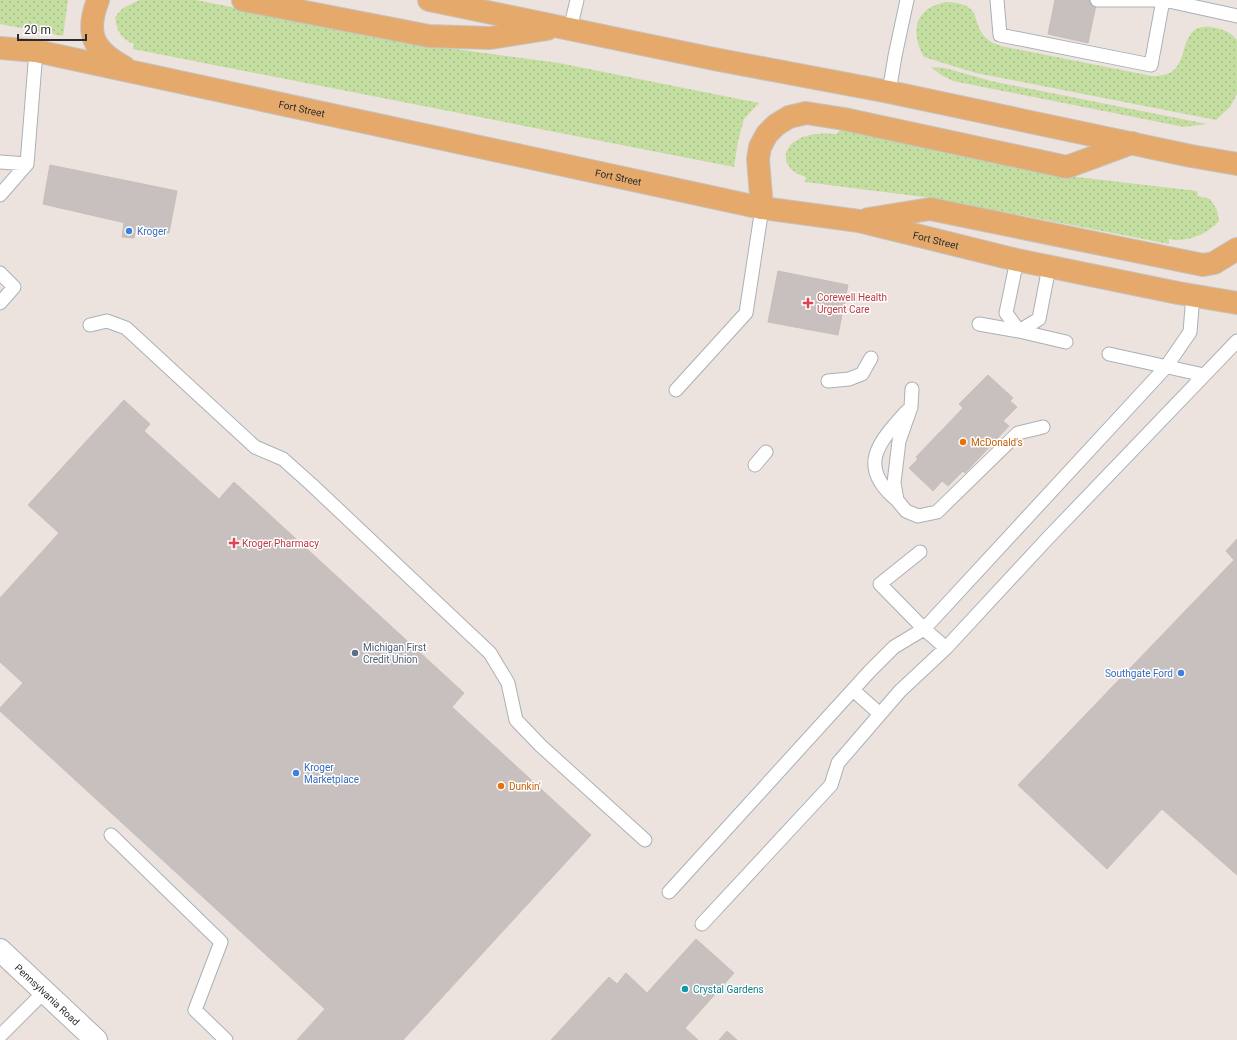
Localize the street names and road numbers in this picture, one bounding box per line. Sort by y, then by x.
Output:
street label: Fort Street [278,98,326,119]
street label: Fort Street [594,167,643,187]
street label: Fort Street [912,229,960,251]
street label: Pennsylvania Road [13,962,82,1027]

